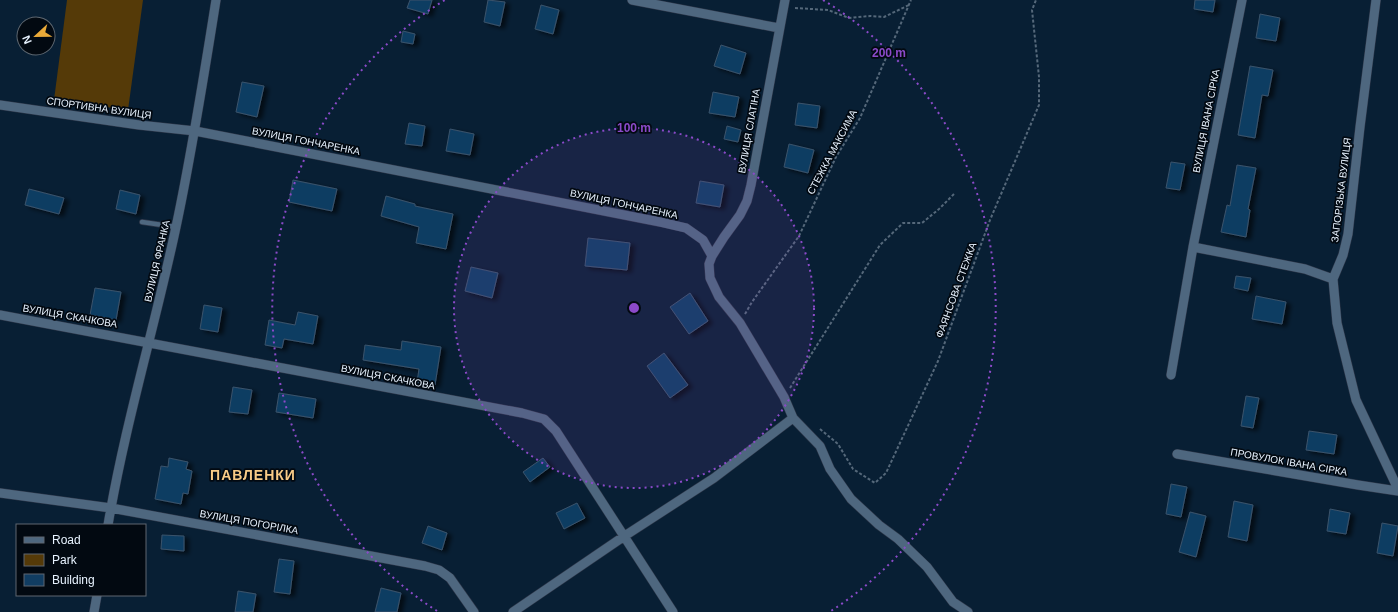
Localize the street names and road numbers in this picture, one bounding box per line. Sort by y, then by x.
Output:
street label: ВУЛИЦЯ ІВАНА СІРКА [1191,68,1221,174]
street label: ВУЛИЦЯ СЛАТІНА [736,88,762,174]
street label: СПОРТИВНА ВУЛИЦЯ [46,95,152,121]
street label: СТЕЖКА МАКСИМА [805,107,859,196]
street label: ВУЛИЦЯ ГОНЧАРЕНКА [251,125,361,157]
street label: ЗАПОРІЗЬКА ВУЛИЦЯ [1329,137,1353,243]
street label: ВУЛИЦЯ ГОНЧАРЕНКА [569,187,679,221]
street label: ВУЛИЦЯ ФРАНКА [142,219,172,303]
street label: ФАЯНСОВА СТЕЖКА [934,241,978,339]
street label: ВУЛИЦЯ СКАЧКОВА [22,302,118,330]
street label: ВУЛИЦЯ СКАЧКОВА [340,362,436,392]
street label: ПРОВУЛОК ІВАНА СІРКА [1230,446,1349,478]
street label: ВУЛИЦЯ ПОГОРІЛКА [199,508,299,536]

